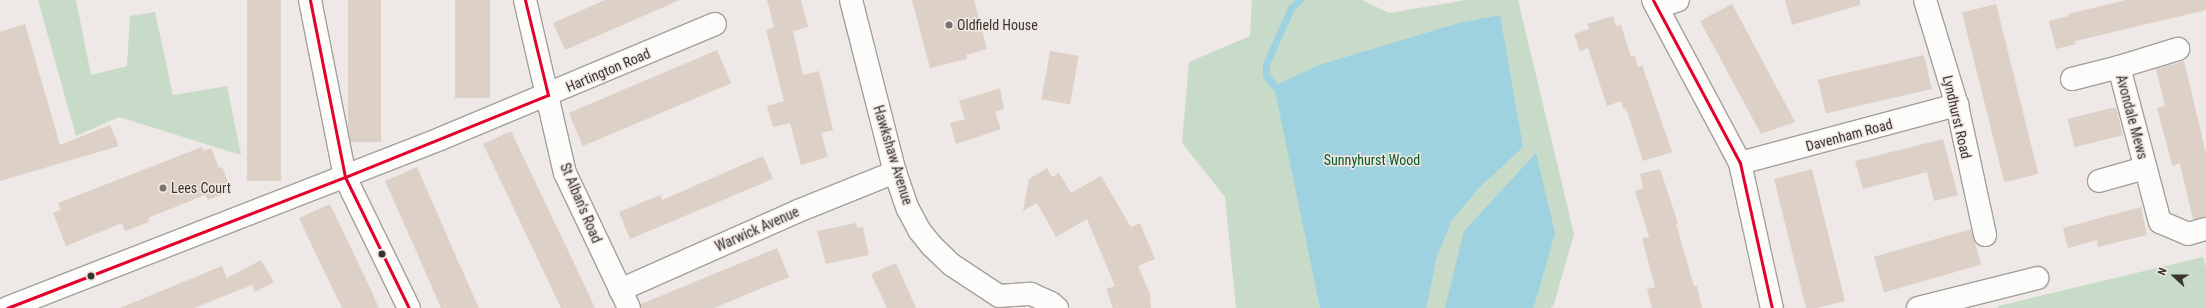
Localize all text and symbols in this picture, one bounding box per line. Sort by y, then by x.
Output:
place label: Oldfield House [957,17,1038,33]
marker: Oldfield House [944,20,954,30]
street label: Hartington Road [563,45,653,95]
street label: Avondale Mews [2113,73,2151,161]
street label: Lyndhurst Road [1939,74,1975,160]
street label: Hawkshaw Avenue [870,103,916,207]
street label: Davenham Road [1804,115,1894,155]
park label: Sunnyhurst Wood [1324,152,1420,168]
street label: St Alban's Road [557,161,605,245]
place label: Lees Court [171,180,231,196]
marker: Lees Court [158,183,168,193]
street label: Warwick Avenue [712,203,802,255]
unlabelled marker [377,249,387,259]
north arrow [2154,256,2194,296]
text: N [2155,266,2170,277]
unlabelled marker [86,271,96,281]

